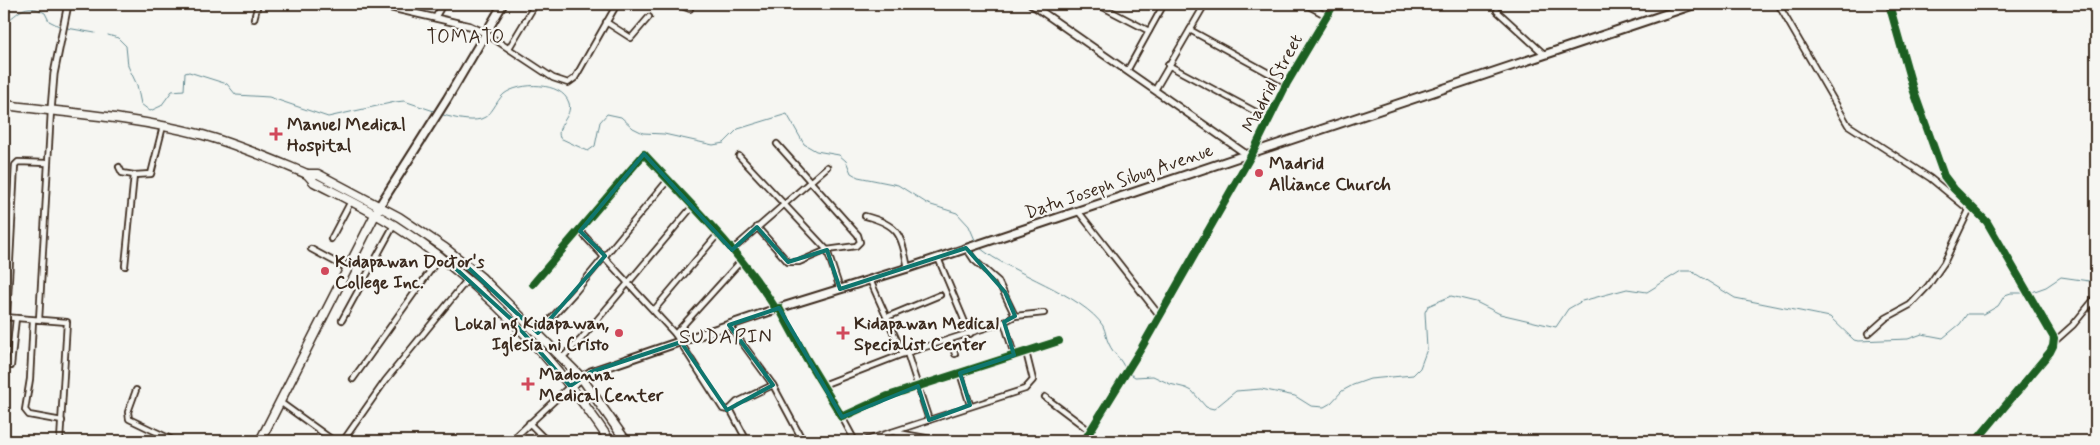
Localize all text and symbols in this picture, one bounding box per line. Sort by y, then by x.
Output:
district label: TOMATO [427,25,505,50]
street label: Madrid Street [1237,30,1309,137]
place label: Manuel Medical Hospital [287,113,406,158]
marker: Manuel Medical Hospital [269,127,283,141]
street label: Datu Joseph Sibug Avenue [1022,138,1217,225]
place label: Madrid Alliance Church [1269,152,1391,197]
marker: Madrid Alliance Church [1253,167,1265,179]
place label: Kidapawan Doctor's College Inc. [335,250,485,295]
marker: Kidapawan Doctor's College Inc. [319,265,331,277]
place label: Lokal ng Kidapawan, Iglesia ni Cristo [454,312,609,357]
place label: Kidapawan Medical Specialist Center [854,312,999,357]
district label: SUDAPIN [679,324,773,351]
marker: Kidapawan Medical Specialist Center [836,326,850,340]
marker: Lokal ng Kidapawan, Iglesia ni Cristo [613,327,625,339]
place label: Madonna Medical Center [539,363,664,408]
marker: Madonna Medical Center [521,377,535,391]

